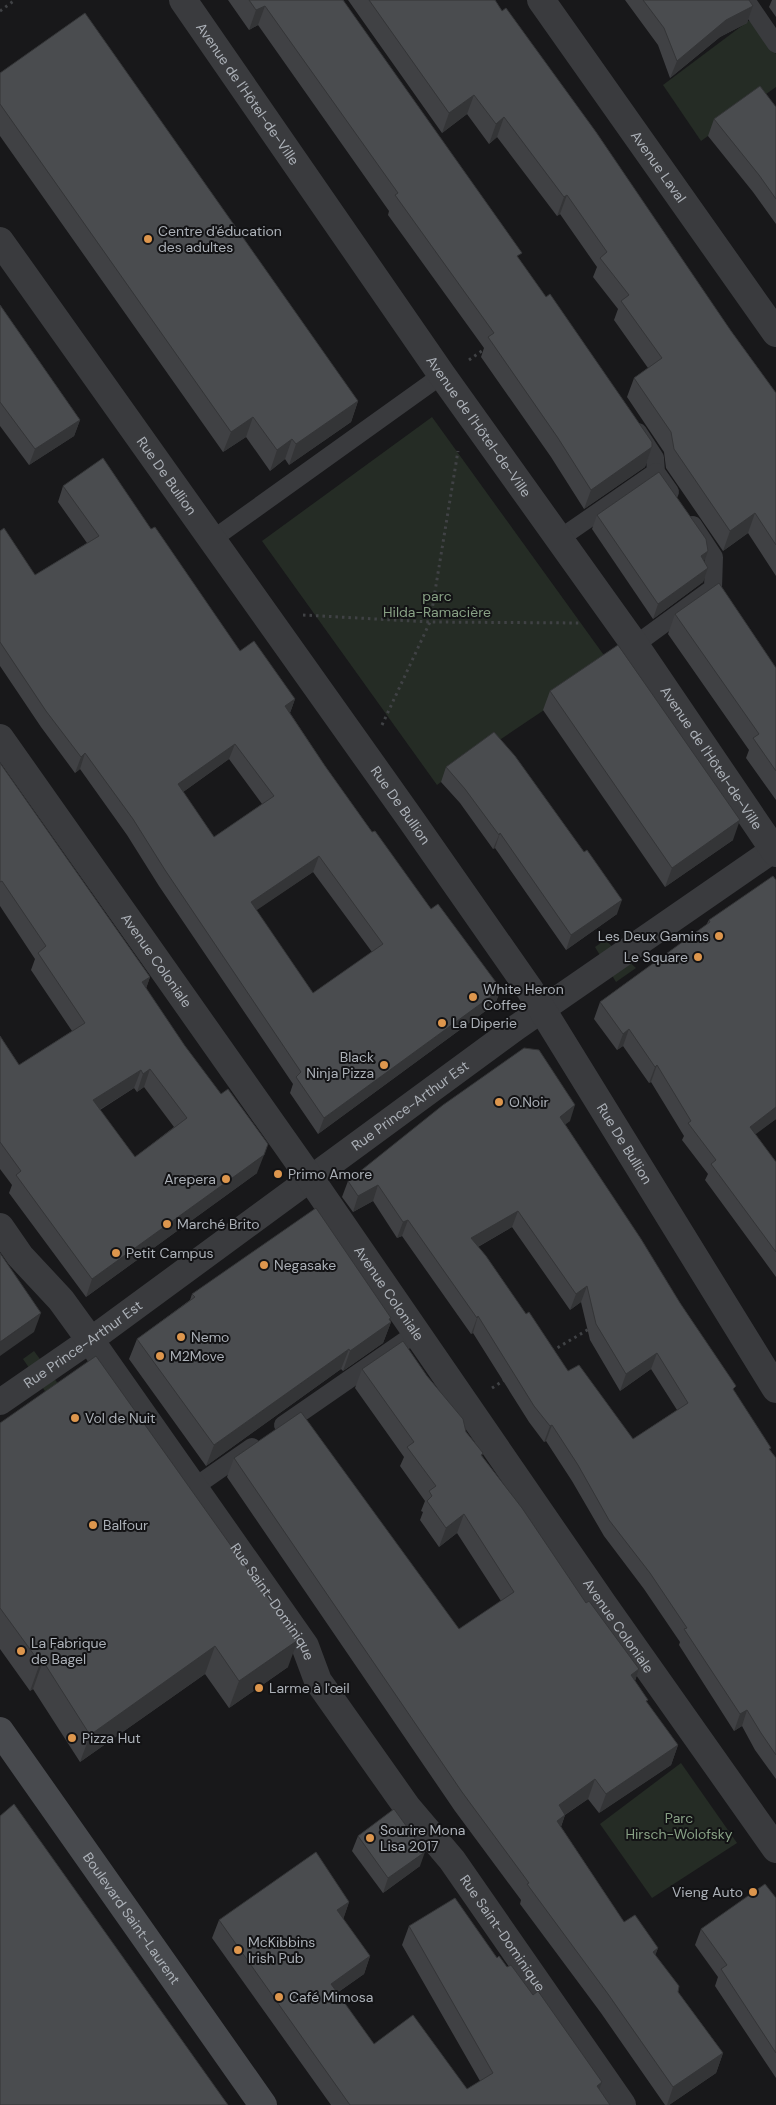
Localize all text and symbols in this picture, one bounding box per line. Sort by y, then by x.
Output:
street label: Avenue de l'Hôtel-de-Ville [192,19,303,169]
street label: Avenue Laval [627,127,690,206]
place label: Centre d'éducation des adultes [158,222,282,256]
marker: Centre d'éducation des adultes [142,233,154,245]
street label: Avenue de l'Hôtel-de-Ville [422,352,535,501]
street label: Rue De Bullion [133,433,201,518]
park label: parc Hilda-Ramacière [383,587,491,621]
street label: Avenue de l'Hôtel-de-Ville [657,683,767,833]
street label: Rue De Bullion [367,763,435,848]
street label: Avenue Coloniale [117,910,196,1011]
place label: Les Deux Gamins [598,927,709,945]
marker: Les Deux Gamins [713,930,725,942]
place label: Le Square [624,948,688,966]
marker: Le Square [692,951,704,963]
place label: White Heron Coffee [483,980,564,1014]
marker: White Heron Coffee [467,991,479,1003]
place label: La Diperie [452,1014,517,1032]
marker: La Diperie [436,1017,448,1029]
place label: Black Ninja Pizza [306,1048,374,1082]
street label: Rue Prince-Arthur Est [348,1057,472,1155]
marker: Black Ninja Pizza [378,1059,390,1071]
place label: O.Noir [509,1093,549,1111]
marker: O.Noir [493,1096,505,1108]
street label: Rue De Bullion [593,1100,656,1187]
place label: Primo Amore [288,1165,372,1183]
marker: Primo Amore [272,1168,284,1180]
place label: Arepera [164,1170,216,1188]
marker: Arepera [220,1173,232,1185]
place label: Marché Brito [177,1215,260,1233]
marker: Marché Brito [161,1218,173,1230]
street label: Avenue Coloniale [350,1242,428,1344]
place label: Petit Campus [126,1244,213,1262]
marker: Petit Campus [110,1247,122,1259]
place label: Negasake [274,1256,336,1274]
marker: Negasake [258,1259,270,1271]
street label: Rue Prince-Arthur Est [20,1296,146,1392]
place label: Nemo [191,1328,229,1346]
marker: Nemo [175,1331,187,1343]
place label: M2Move [170,1347,225,1365]
marker: M2Move [154,1350,166,1362]
place label: Vol de Nuit [85,1409,156,1427]
marker: Vol de Nuit [69,1412,81,1424]
place label: Balfour [103,1516,148,1534]
marker: Balfour [87,1519,99,1531]
street label: Rue Saint-Dominique [226,1539,318,1663]
street label: Avenue Coloniale [579,1575,658,1677]
place label: La Fabrique de Bagel [31,1634,106,1668]
marker: La Fabrique de Bagel [15,1645,27,1657]
place label: Larme à l'œil [269,1679,350,1697]
marker: Larme à l'œil [253,1682,265,1694]
place label: Pizza Hut [82,1729,141,1747]
marker: Pizza Hut [66,1732,78,1744]
park label: Parc Hirsch-Wolofsky [625,1809,733,1843]
place label: Sourire Mona Lisa 2017 [380,1821,465,1855]
marker: Sourire Mona Lisa 2017 [364,1832,376,1844]
street label: Boulevard Saint-Laurent [79,1849,184,1988]
street label: Rue Saint-Dominique [456,1871,550,1995]
place label: Vieng Auto [672,1883,743,1901]
marker: Vieng Auto [747,1886,759,1898]
place label: McKibbins Irish Pub [248,1933,315,1967]
marker: McKibbins Irish Pub [232,1944,244,1956]
place label: Café Mimosa [289,1988,373,2006]
marker: Café Mimosa [273,1991,285,2003]

